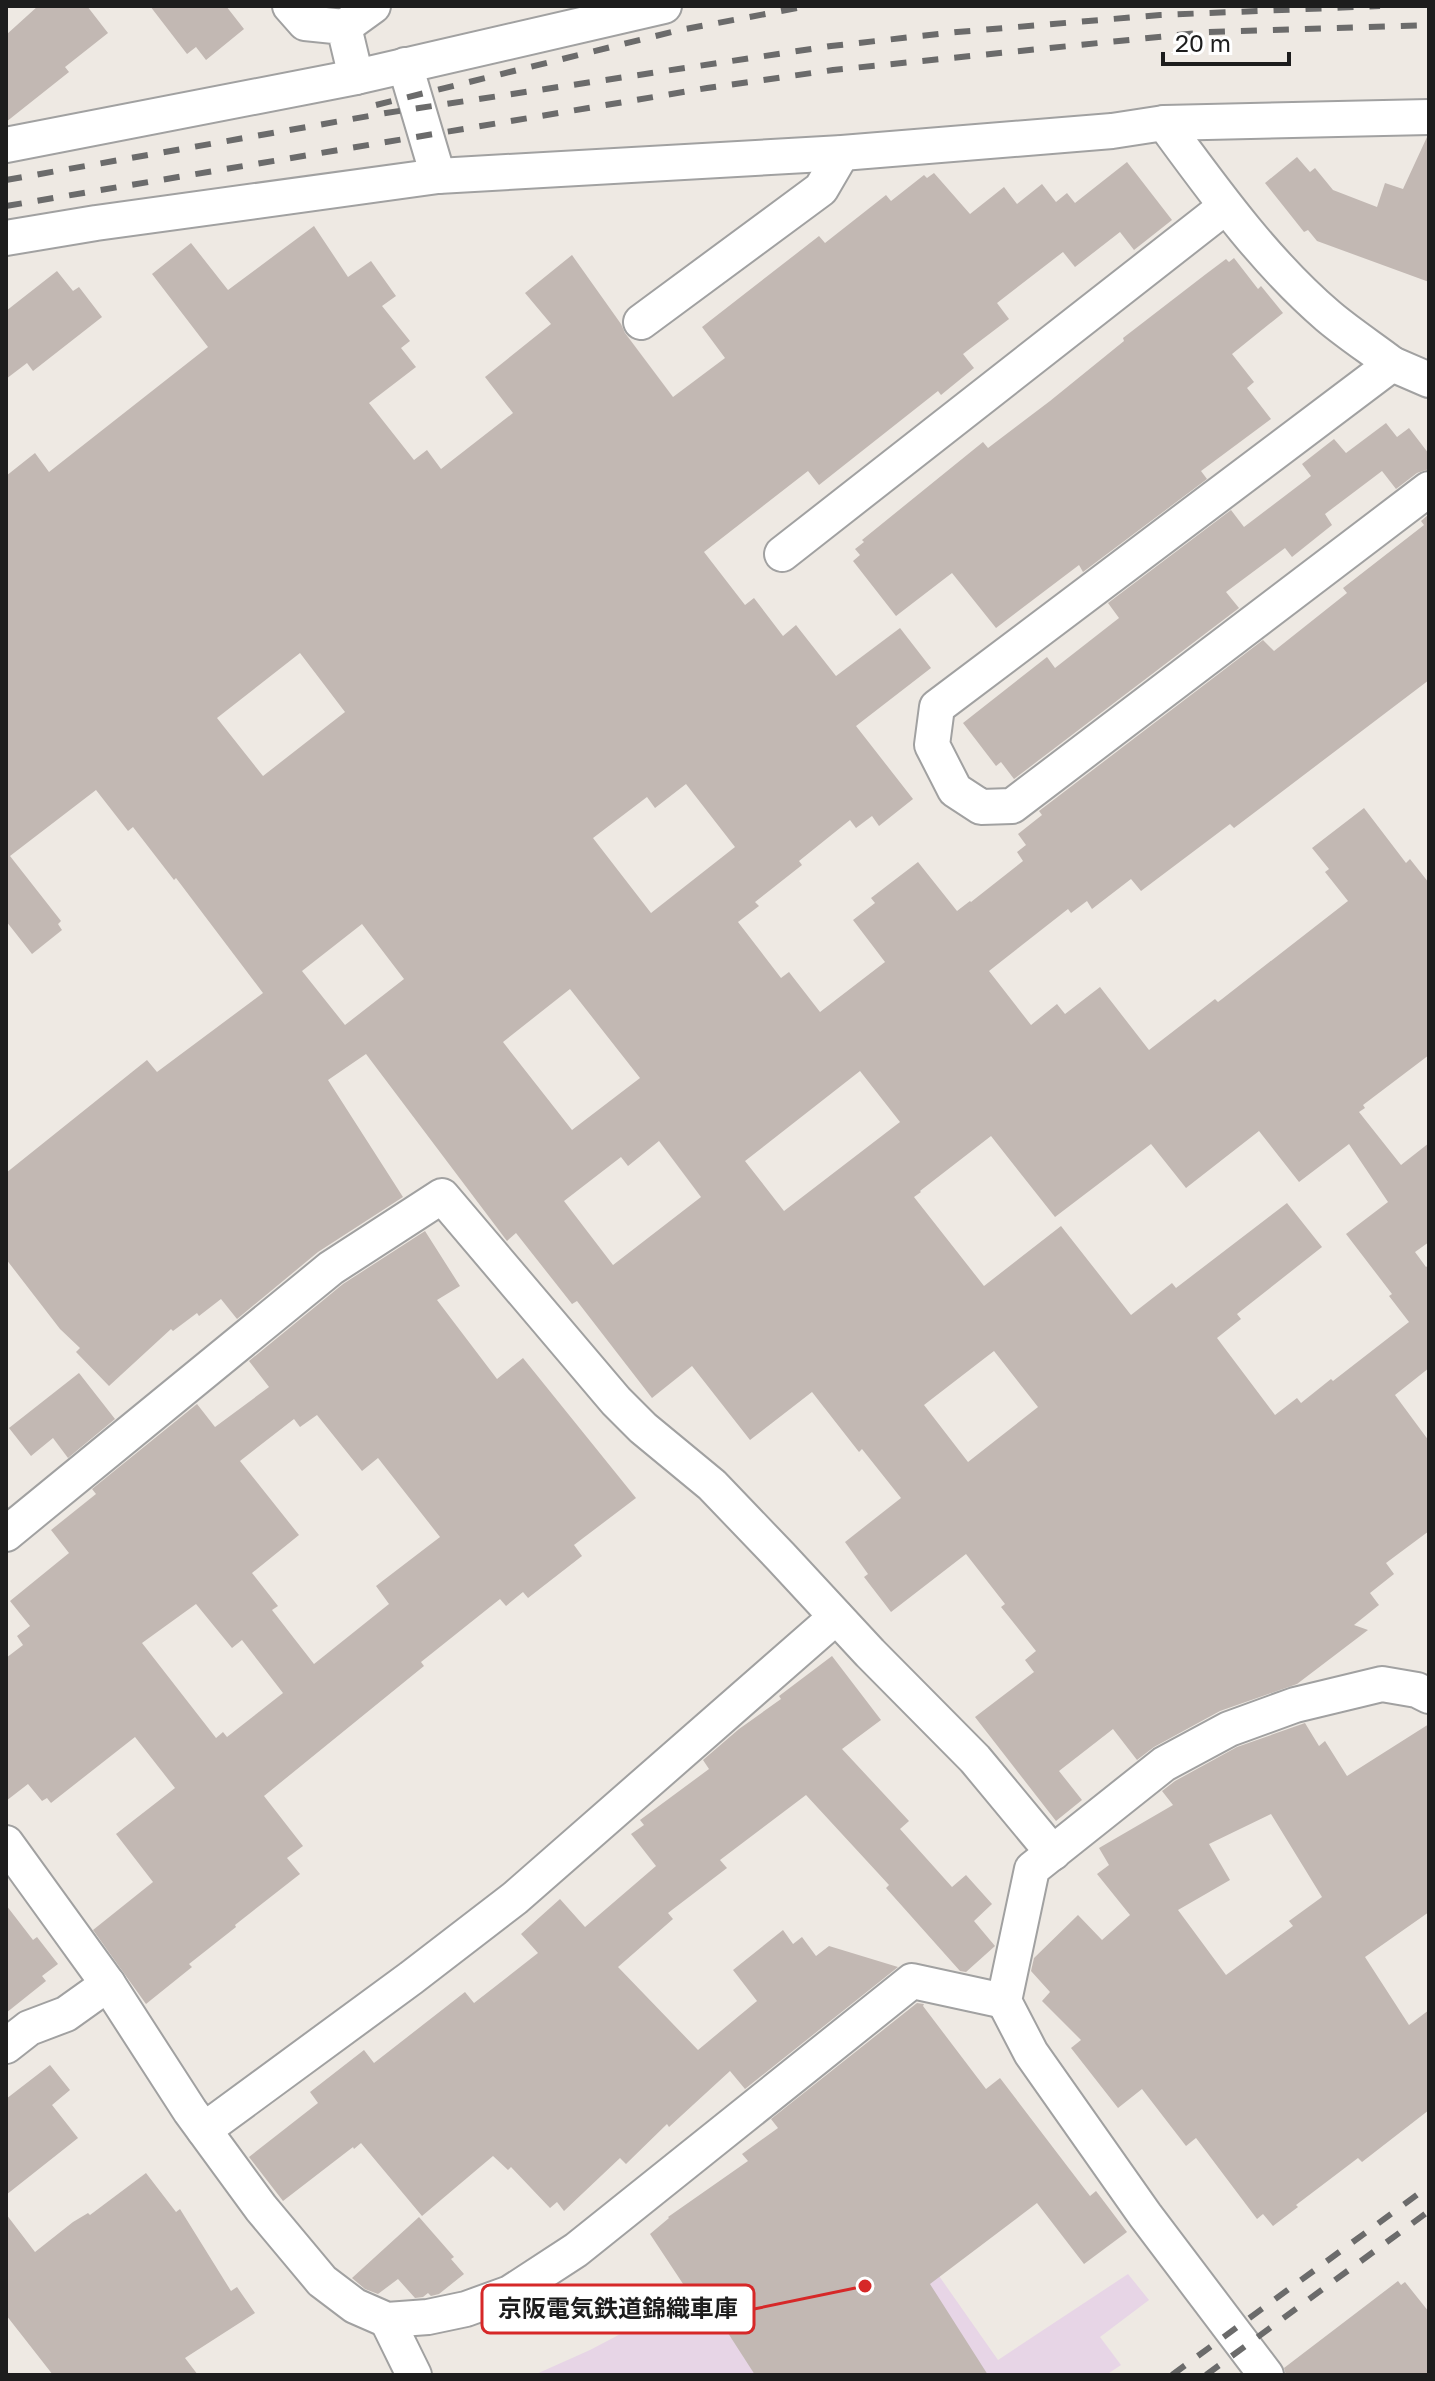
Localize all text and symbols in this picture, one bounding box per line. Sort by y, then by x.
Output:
scale bar [1163,16,1289,66]
text: 20 m [1175,28,1231,57]
callout: 京阪電気鉄道錦織車庫 [482,2285,754,2333]
text: 京阪電気鉄道錦織車庫 [498,2293,738,2322]

